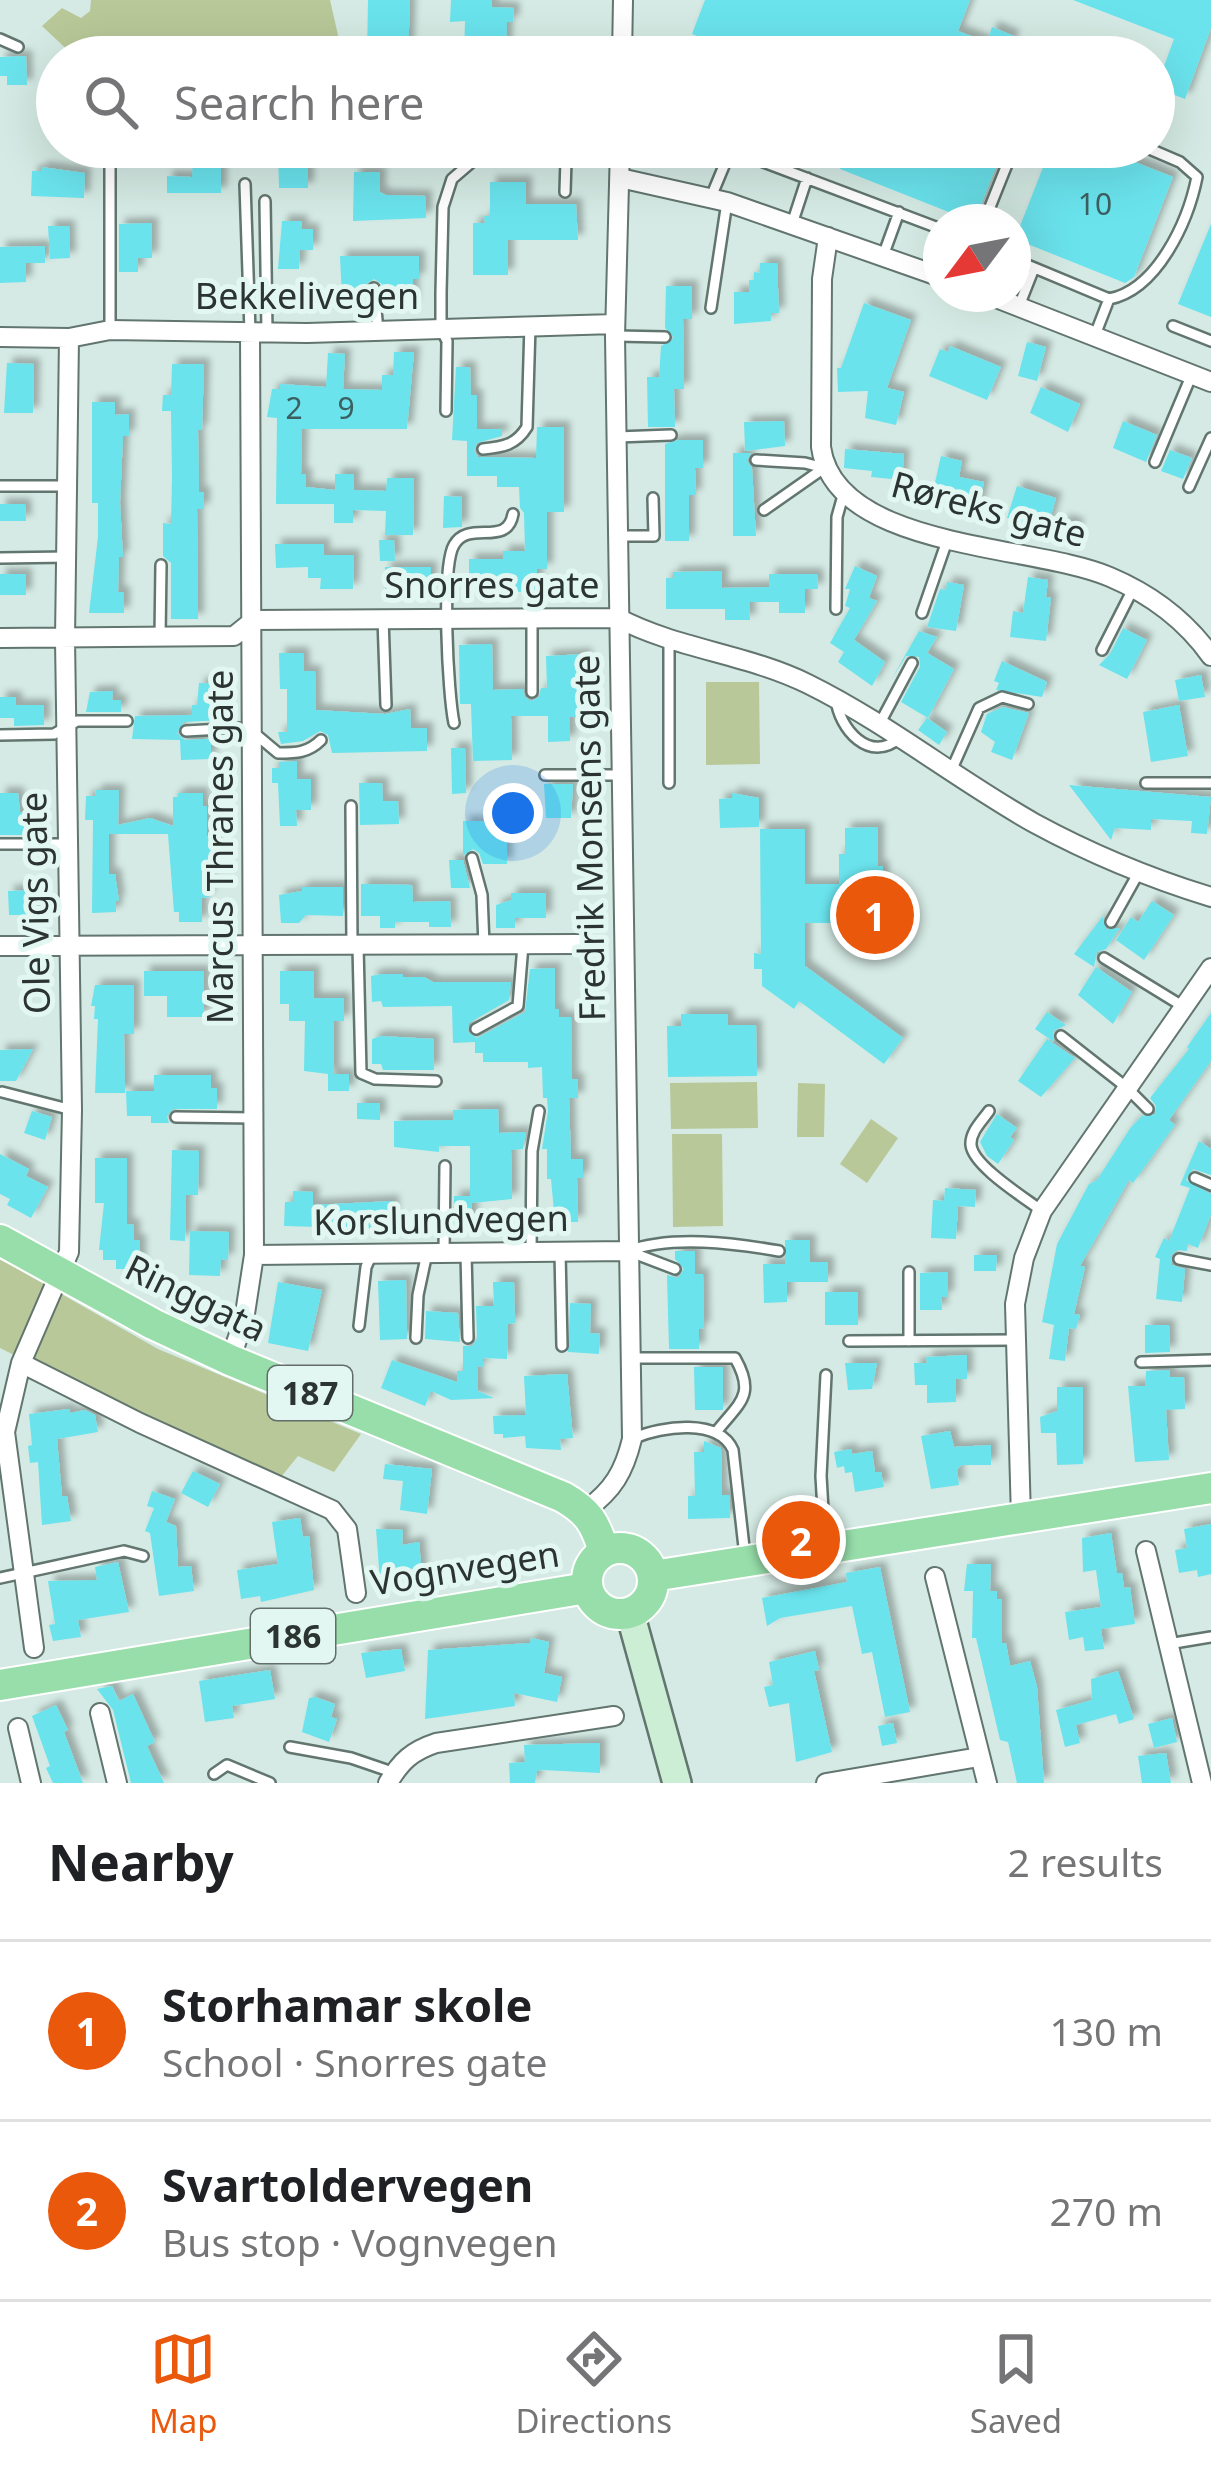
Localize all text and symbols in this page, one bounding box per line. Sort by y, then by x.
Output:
search box [36,36,1175,168]
icon: search [78,69,144,135]
text: Search here [174,72,424,133]
house number: 10 [1078,183,1112,224]
north arrow [923,204,1031,312]
street label: Bekkelivegen [195,271,419,320]
house number: 2 [285,387,303,428]
house number: 9 [337,387,355,428]
street label: Røreks gate [886,459,1092,558]
street label: Snorres gate [384,560,600,609]
street label: Fredrik Monsens gate [561,654,616,1022]
street label: Marcus Thranes gate [195,670,244,1024]
your location [483,783,543,843]
street label: Ole Vigs gate [8,791,61,1015]
pin: 1 [836,870,914,960]
street label: Korslundvegen [313,1193,569,1246]
street label: Ringgata [117,1242,275,1353]
road number: 187 [268,1366,352,1420]
pin: 2 [762,1495,840,1585]
street label: Vognvegen [367,1528,563,1607]
road number: 186 [251,1609,335,1663]
text: Nearby [48,1826,234,1896]
text: 2 results [1008,1835,1163,1888]
text: Storhamar skole [162,1974,532,2035]
text: 1 [76,2004,98,2057]
text: 130 m [1049,2004,1163,2057]
text: School · Snorres gate [162,2035,548,2088]
text: Svartoldervegen [162,2154,533,2215]
text: 2 [76,2184,98,2237]
text: 270 m [1049,2184,1163,2237]
text: Bus stop · Vognvegen [162,2215,558,2268]
tab: Map [149,2326,218,2443]
tab: Directions [515,2326,672,2443]
tab: Saved [970,2326,1062,2443]

